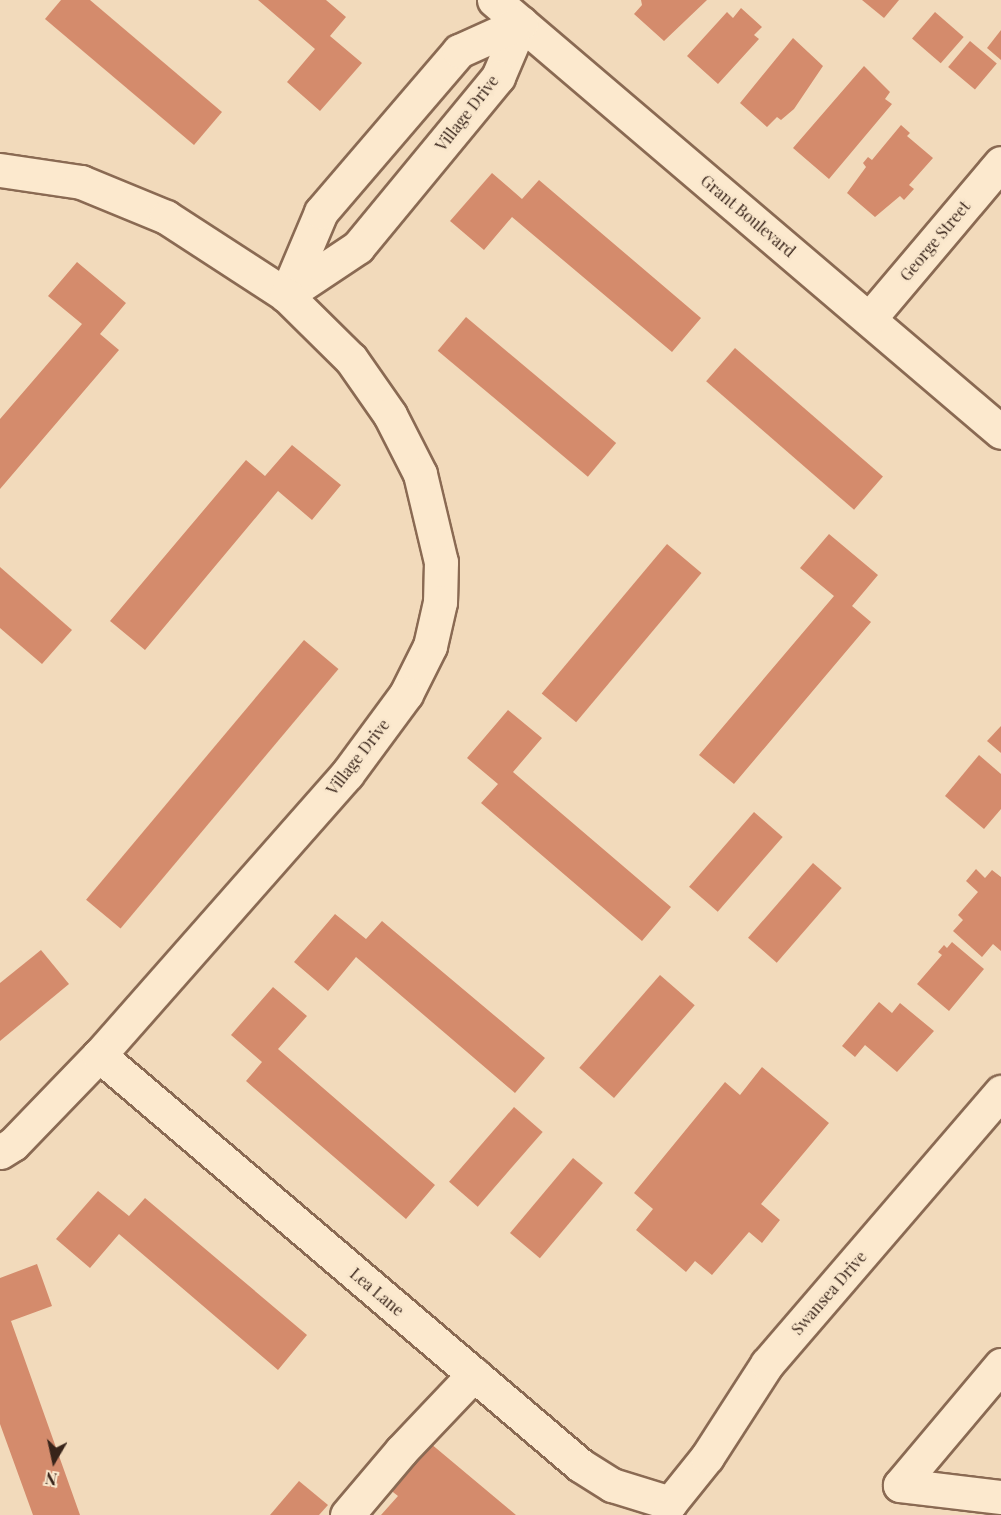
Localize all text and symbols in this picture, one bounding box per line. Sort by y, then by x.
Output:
street label: Village Drive [431,71,503,155]
street label: Grant Boulevard [697,171,799,261]
street label: George Street [896,197,974,285]
street label: Village Drive [322,715,394,799]
street label: Swansea Drive [787,1247,871,1339]
street label: Lea Lane [346,1264,408,1320]
north arrow [24,1431,84,1491]
text: N [44,1468,58,1491]

